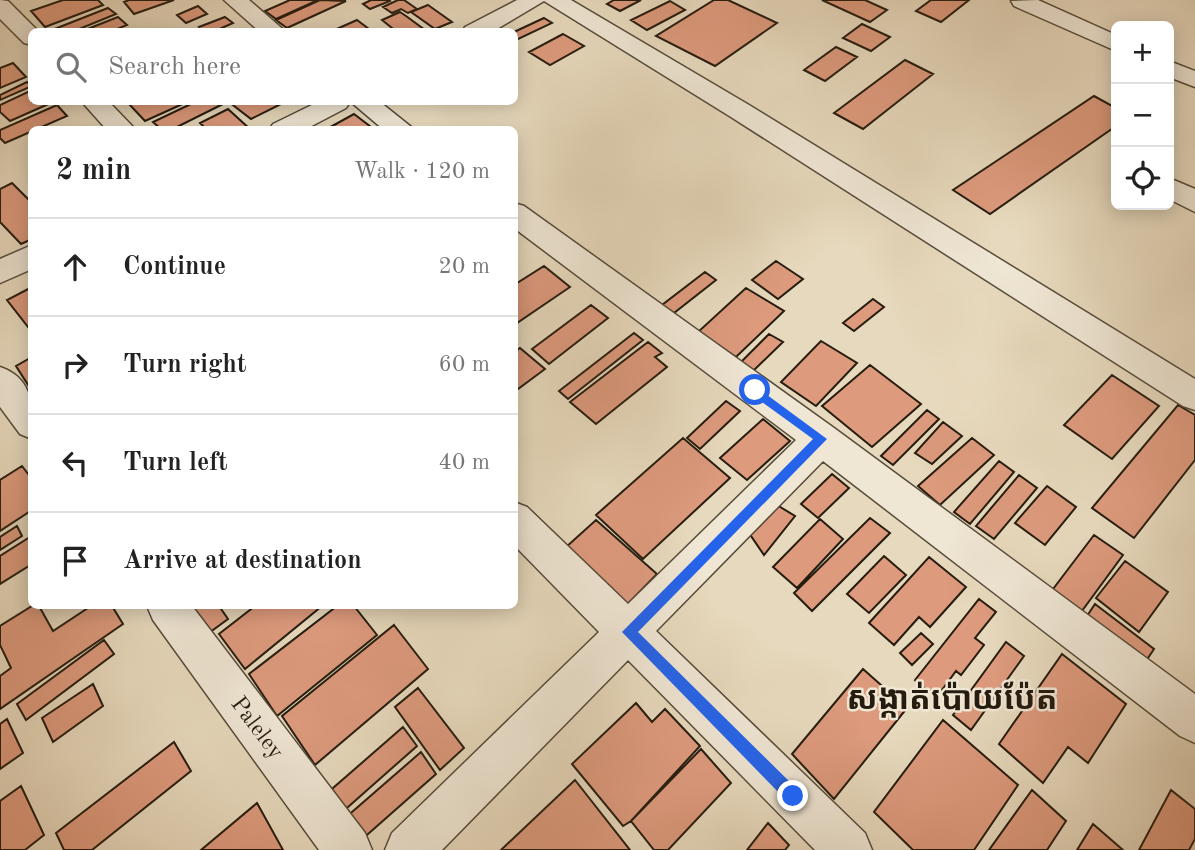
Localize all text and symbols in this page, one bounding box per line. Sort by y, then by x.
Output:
map controls [1111,21,1174,210]
button: + [1111,21,1174,84]
search box [28,28,518,105]
icon: search [52,48,90,86]
text: Search here [108,54,241,80]
button: − [1111,84,1174,147]
button: locate [1111,147,1174,210]
text: 2 min [56,156,131,186]
text: Walk · 120 m [354,160,490,183]
icon: ahead [56,248,94,286]
text: Continue [123,254,226,280]
text: 20 m [439,255,490,278]
icon: right [56,346,94,384]
text: Turn right [123,352,246,378]
text: 60 m [439,353,490,376]
route start [739,374,770,405]
icon: left [56,444,94,482]
text: Turn left [123,450,228,476]
text: 40 m [439,451,490,474]
icon: arrive [56,542,94,580]
text: Arrive at destination [123,548,362,574]
district label: សង្កាត់ប៉ោយប៉ែត [847,681,1057,718]
street label: Paleley [226,692,288,764]
route end [777,780,808,811]

